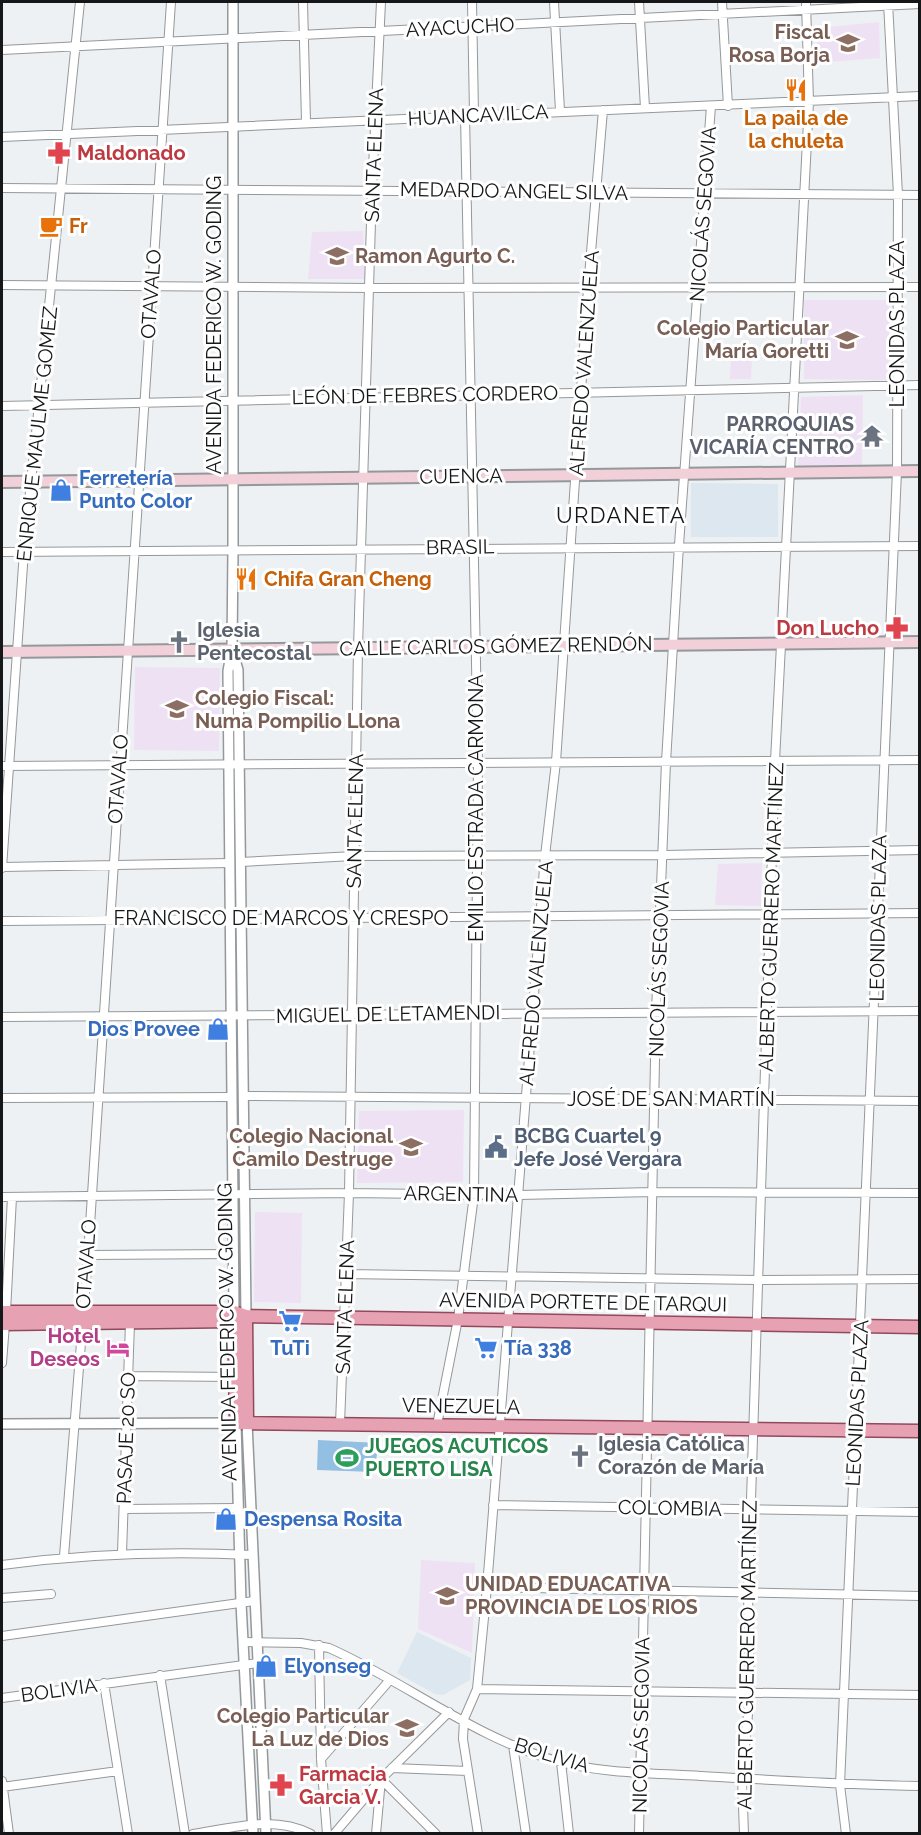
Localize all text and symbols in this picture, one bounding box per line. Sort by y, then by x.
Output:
street label: AYACUCHO [405,12,515,42]
place label: Fiscal Rosa Borja [729,20,831,67]
school or university icon: Fiscal Rosa Borja [835,30,861,56]
restaurant icon: La paila de la chuleta [783,77,809,103]
street label: SANTA ELENA [360,87,388,223]
street label: HUANCAVILCA [407,99,549,131]
place label: La paila de la chuleta [744,106,848,153]
street label: NICOLÁS SEGOVIA [685,125,721,303]
pharmacy icon: Maldonado [46,140,72,166]
place label: Maldonado [77,141,186,165]
street label: AVENIDA FEDERICO W. GODING [202,176,226,474]
street label: MEDARDO ANGEL SILVA [400,177,629,205]
cafe icon: Fr [38,213,64,239]
place label: Fr [69,214,88,238]
street label: LEONIDAS PLAZA [885,240,909,408]
school or university icon: Ramon Agurto C. [324,243,350,269]
place label: Ramon Agurto C. [355,244,515,268]
street label: OTAVALO [136,248,166,340]
street label: ALFREDO VALENZUELA [564,249,604,477]
street label: ENRIQUE MAULME GOMEZ [12,305,62,563]
place label: Colegio Particular María Goretti [657,316,829,363]
school or university icon: Colegio Particular María Goretti [834,327,860,353]
street label: LEÓN DE FEBRES CORDERO [292,381,558,409]
place label: PARROQUIAS VICARÍA CENTRO [689,412,854,459]
temple icon: PARROQUIAS VICARÍA CENTRO [859,423,885,449]
street label: CUENCA [419,463,503,489]
place label: Ferretería Punto Color [79,466,193,513]
shop icon: Ferretería Punto Color [48,477,74,503]
district label: URDANETA [556,502,686,528]
street label: BRASIL [426,534,495,560]
restaurant icon: Chifa Gran Cheng [233,566,259,592]
place label: Chifa Gran Cheng [264,567,432,591]
pharmacy icon: Don Lucho [884,615,910,641]
place label: Don Lucho [776,616,879,640]
place label: Iglesia Pentecostal [197,618,312,665]
church icon: Iglesia Pentecostal [166,629,192,655]
street label: CALLE CARLOS GÓMEZ RENDÓN [339,631,653,661]
street label: EMILIO ESTRADA CARMONA [464,674,488,942]
place label: Colegio Fiscal: Numa Pompilio Llona [195,686,400,733]
school or university icon: Colegio Fiscal: Numa Pompilio Llona [164,696,190,722]
street label: OTAVALO [103,733,133,825]
street label: SANTA ELENA [342,753,368,889]
street label: ALBERTO GUERRERO MARTÍNEZ [754,762,788,1072]
street label: LEONIDAS PLAZA [865,834,891,1002]
street label: ALFREDO VALENZUELA [514,859,558,1087]
street label: NICOLÁS SEGOVIA [644,880,674,1057]
street label: FRANCISCO DE MARCOS Y CRESPO [114,906,448,930]
street label: MIGUEL DE LETAMENDI [276,1000,500,1028]
shop icon: Dios Provee [205,1016,231,1042]
place label: Dios Provee [87,1017,200,1041]
street label: JOSÉ DE SAN MARTÍN [567,1087,775,1111]
place label: Colegio Nacional Camilo Destruge [229,1124,394,1171]
place label: BCBG Cuartel 9 Jefe José Vergara [514,1124,682,1171]
school or university icon: Colegio Nacional Camilo Destruge [398,1134,424,1160]
public building icon: BCBG Cuartel 9 Jefe José Vergara [483,1134,509,1160]
street label: ARGENTINA [403,1181,519,1207]
street label: AVENIDA FEDERICO W. GODING [212,1183,242,1481]
street label: OTAVALO [71,1218,101,1310]
street label: SANTA ELENA [331,1239,359,1375]
street label: AVENIDA PORTETE DE TARQUI [439,1287,727,1317]
supermarket icon: TuTi [277,1308,303,1334]
street label: LEONIDAS PLAZA [841,1318,873,1487]
place label: Hotel Deseos [30,1324,101,1371]
hotel icon: Hotel Deseos [105,1335,131,1361]
supermarket icon: Tía 338 [473,1335,499,1361]
place label: TuTi [270,1336,310,1360]
place label: Tía 338 [504,1336,572,1360]
street label: PASAJE 20 SO [112,1372,140,1504]
street label: VENEZUELA [402,1393,521,1419]
place label: Iglesia Católica Corazón de María [598,1432,764,1479]
place label: JUEGOS ACUTICOS PUERTO LISA [365,1434,548,1481]
church icon: Iglesia Católica Corazón de María [567,1443,593,1469]
sports icon: JUEGOS ACUTICOS PUERTO LISA [334,1445,360,1471]
street label: COLOMBIA [618,1495,723,1521]
street label: ALBERTO GUERRERO MARTÍNEZ [732,1500,762,1810]
shop icon: Despensa Rosita [213,1506,239,1532]
place label: Despensa Rosita [244,1507,402,1531]
place label: UNIDAD EDUACATIVA PROVINCIA DE LOS RIOS [465,1572,698,1619]
school or university icon: UNIDAD EDUACATIVA PROVINCIA DE LOS RIOS [434,1583,460,1609]
street label: NICOLÁS SEGOVIA [627,1636,655,1813]
shop icon: Elyonseg [253,1653,279,1679]
place label: Elyonseg [284,1654,371,1678]
street label: BOLIVIA [19,1673,99,1707]
place label: Colegio Particular La Luz de Dios [217,1704,389,1751]
school or university icon: Colegio Particular La Luz de Dios [394,1715,420,1741]
street label: BOLIVIA [512,1732,593,1778]
place label: Farmacia Garcia V. [299,1762,387,1809]
pharmacy icon: Farmacia Garcia V. [268,1772,294,1798]

